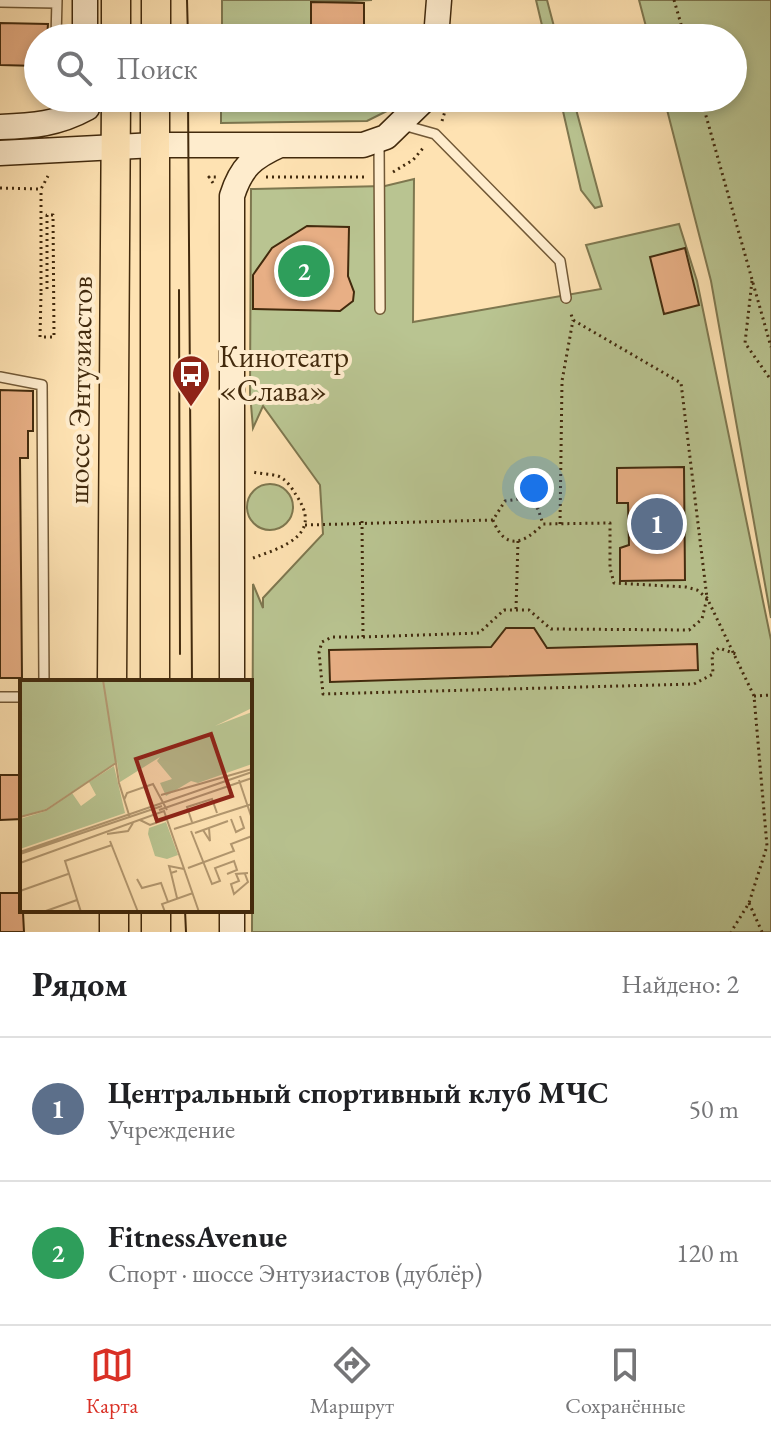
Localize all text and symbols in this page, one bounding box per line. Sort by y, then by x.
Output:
search box [24,24,747,112]
icon: search [52,46,96,90]
text: Поиск [116,49,198,88]
pin: 2 [278,241,330,301]
street label: шоссе Энтузиастов [58,276,101,504]
place label: Кинотеатр «Слава» [219,337,349,410]
bus stop icon: Кинотеатр «Слава» [170,353,212,408]
your location [514,468,554,508]
pin: 1 [631,494,683,554]
inset map [20,680,252,912]
text: Рядом [32,962,127,1006]
text: Найдено: 2 [621,967,739,1001]
text: Центральный спортивный клуб МЧС [108,1073,609,1112]
text: 1 [51,1092,65,1126]
text: 50 m [689,1092,739,1126]
text: Учреждение [108,1112,235,1146]
text: FitnessAvenue [108,1217,287,1256]
text: 2 [51,1236,65,1270]
text: 120 m [676,1236,739,1270]
text: Спорт · шоссе Энтузиастов (дублёр) [108,1256,482,1290]
tab: Карта [86,1343,138,1420]
tab: Маршрут [310,1343,394,1420]
tab: Сохранённые [565,1343,685,1420]

